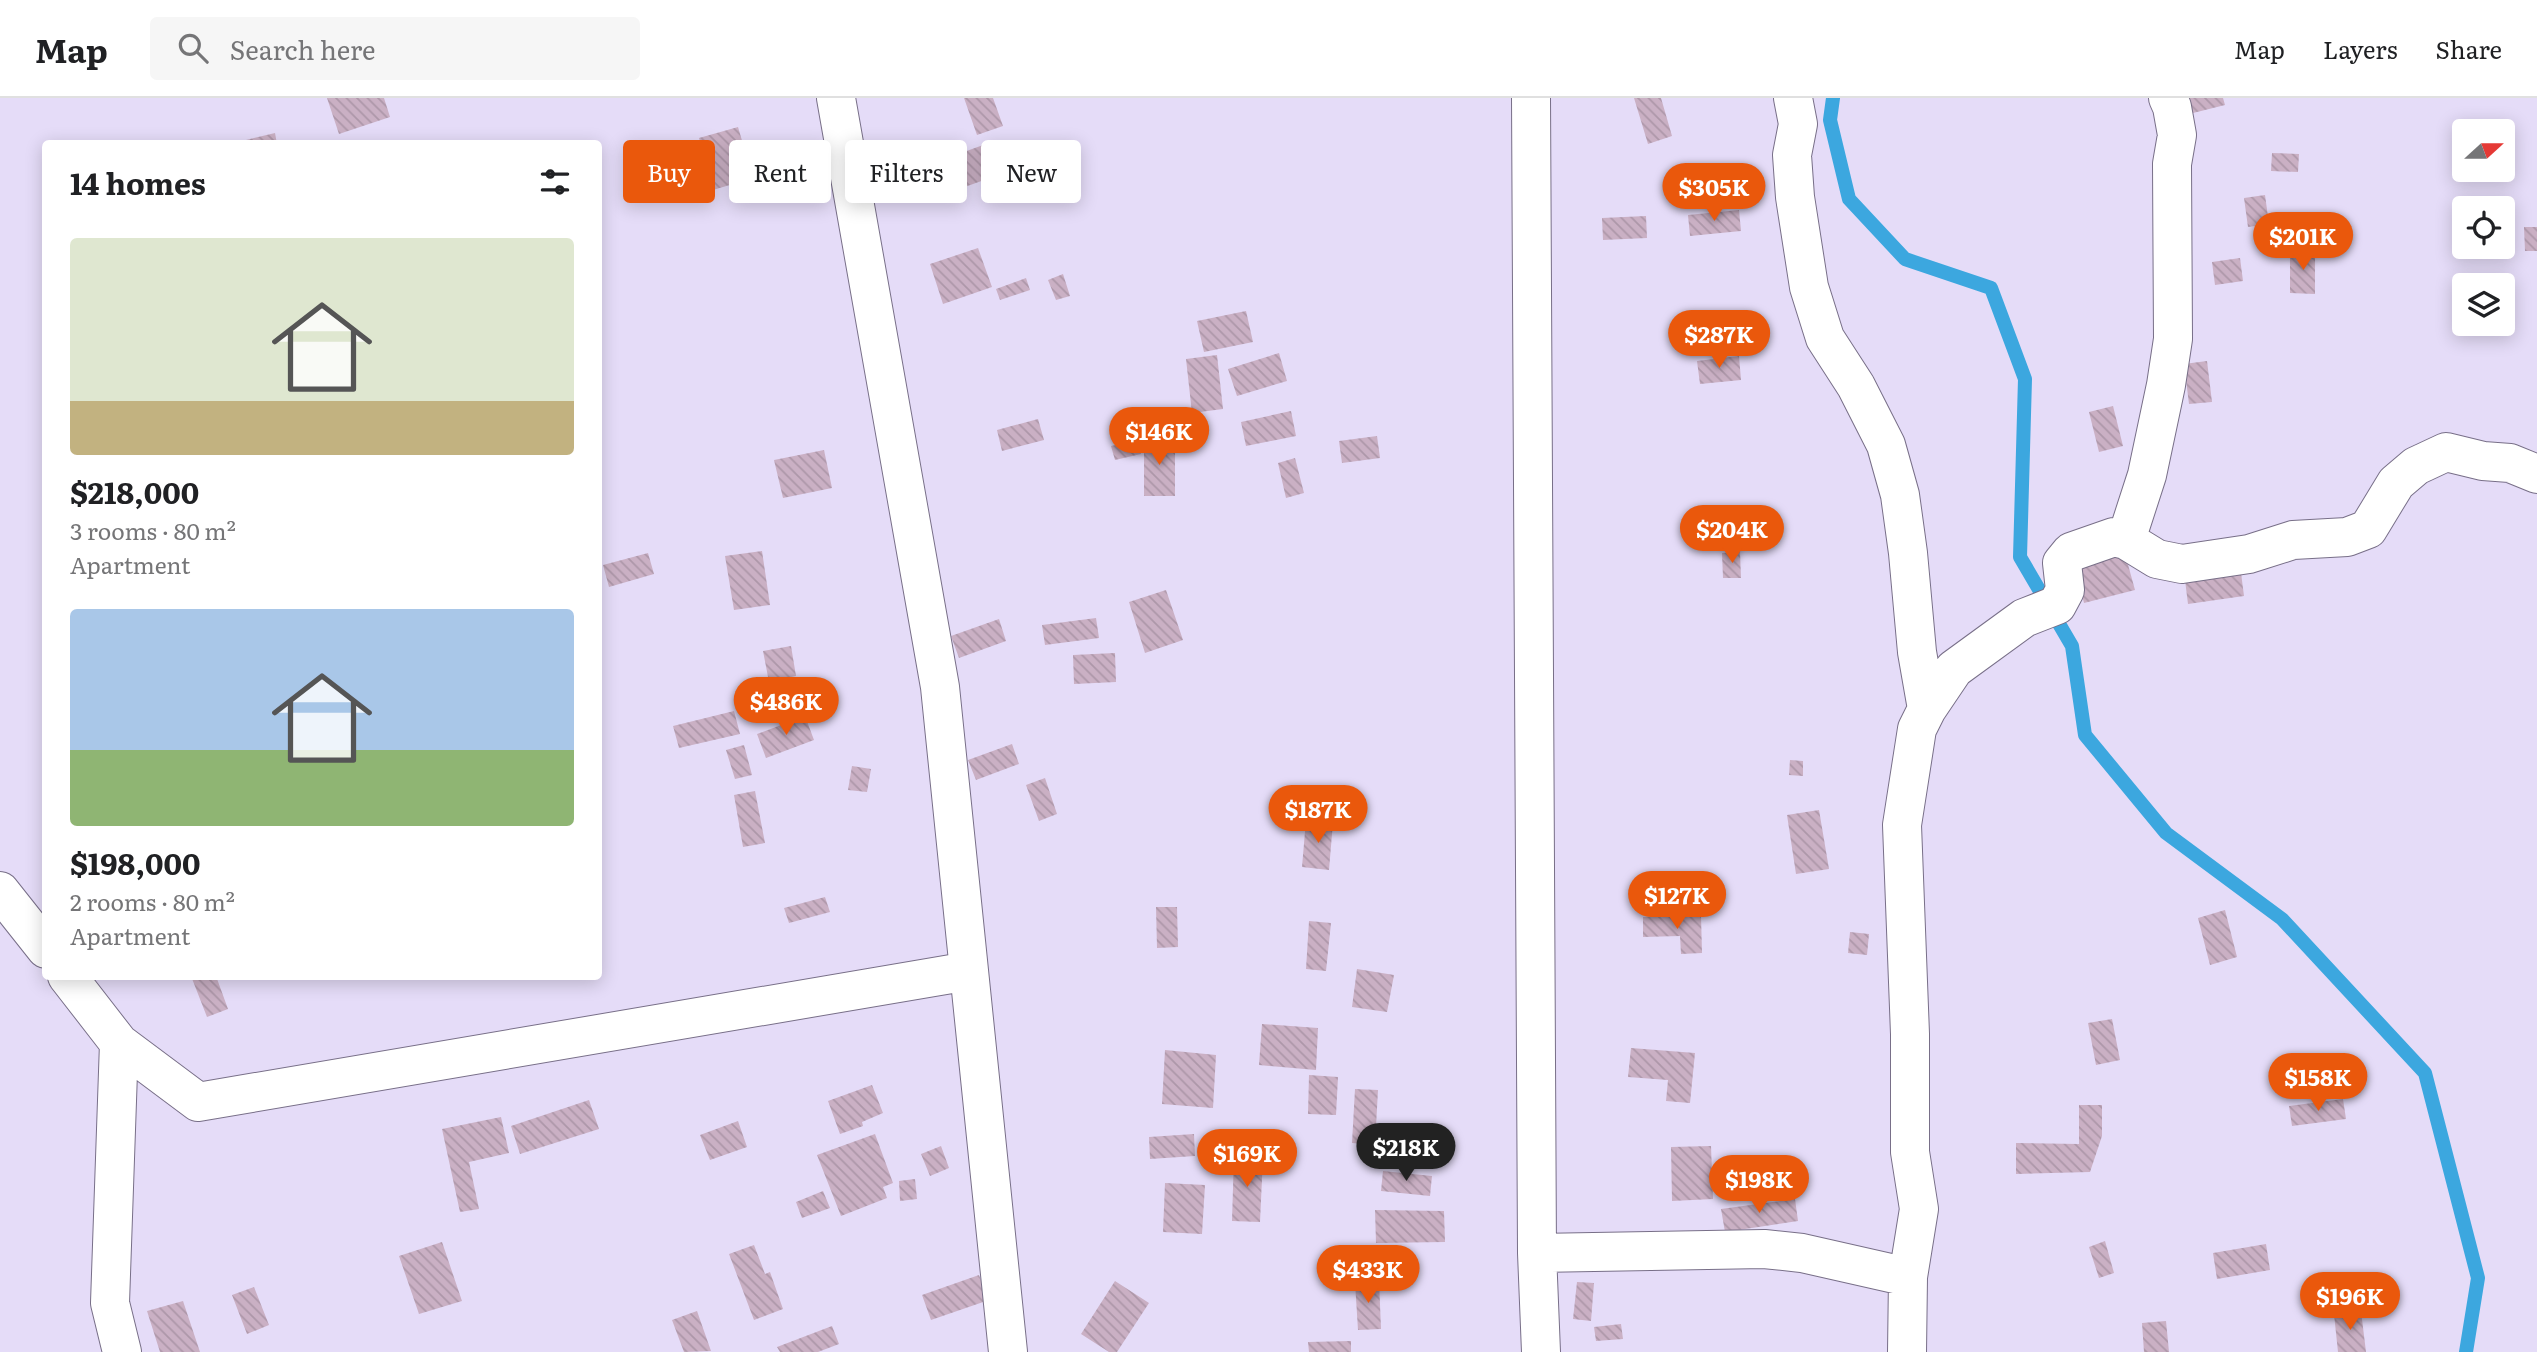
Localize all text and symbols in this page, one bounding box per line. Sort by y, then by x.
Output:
search box [150,17,640,80]
text: Map [35,24,108,73]
icon: search [174,29,212,67]
text: Search here [230,29,376,68]
text: Map [2234,31,2285,66]
text: Layers [2323,31,2397,66]
text: Share [2435,31,2502,66]
north arrow [2452,119,2515,182]
map controls [2452,119,2515,336]
chip: Buy [623,140,715,203]
chip: Rent [729,140,831,203]
chip: Filters [845,140,967,203]
chip: New [981,140,1081,203]
text: 14 homes [70,160,206,204]
icon: filters [536,163,574,201]
pin: $305K [1665,164,1763,223]
text: $305K [1678,169,1750,203]
button: locate [2452,196,2515,259]
pin: $201K [2254,212,2352,272]
text: $201K [2269,218,2337,252]
button: layers [2452,273,2515,336]
icon: home [259,284,385,410]
pin: $287K [1670,310,1768,370]
text: $287K [1684,316,1754,350]
pin: $146K [1110,408,1208,467]
text: $146K [1125,413,1193,447]
text: $218,000 [70,469,199,513]
pin: $204K [1683,505,1781,565]
text: $204K [1696,511,1768,545]
text: 3 rooms · 80 m² [70,513,236,547]
text: Apartment [70,547,190,581]
icon: home [259,655,385,781]
pin: $486K [737,678,835,737]
text: $486K [750,683,822,717]
pin: $187K [1269,786,1367,845]
text: $187K [1285,791,1351,825]
text: $198,000 [70,840,200,884]
pin: $127K [1628,872,1726,931]
text: $127K [1644,877,1710,911]
text: 2 rooms · 80 m² [70,884,235,918]
text: Apartment [70,918,190,952]
pin: $158K [2269,1054,2367,1113]
text: $158K [2284,1059,2352,1093]
pin: $218K [1357,1124,1455,1183]
text: $218K [1372,1129,1440,1163]
pin: $169K [1198,1130,1296,1189]
text: $169K [1213,1135,1281,1169]
pin: $198K [1710,1156,1808,1215]
text: $198K [1725,1161,1793,1195]
pin: $433K [1319,1246,1417,1305]
text: $433K [1333,1251,1403,1285]
pin: $196K [2301,1272,2399,1332]
text: $196K [2316,1278,2384,1312]

